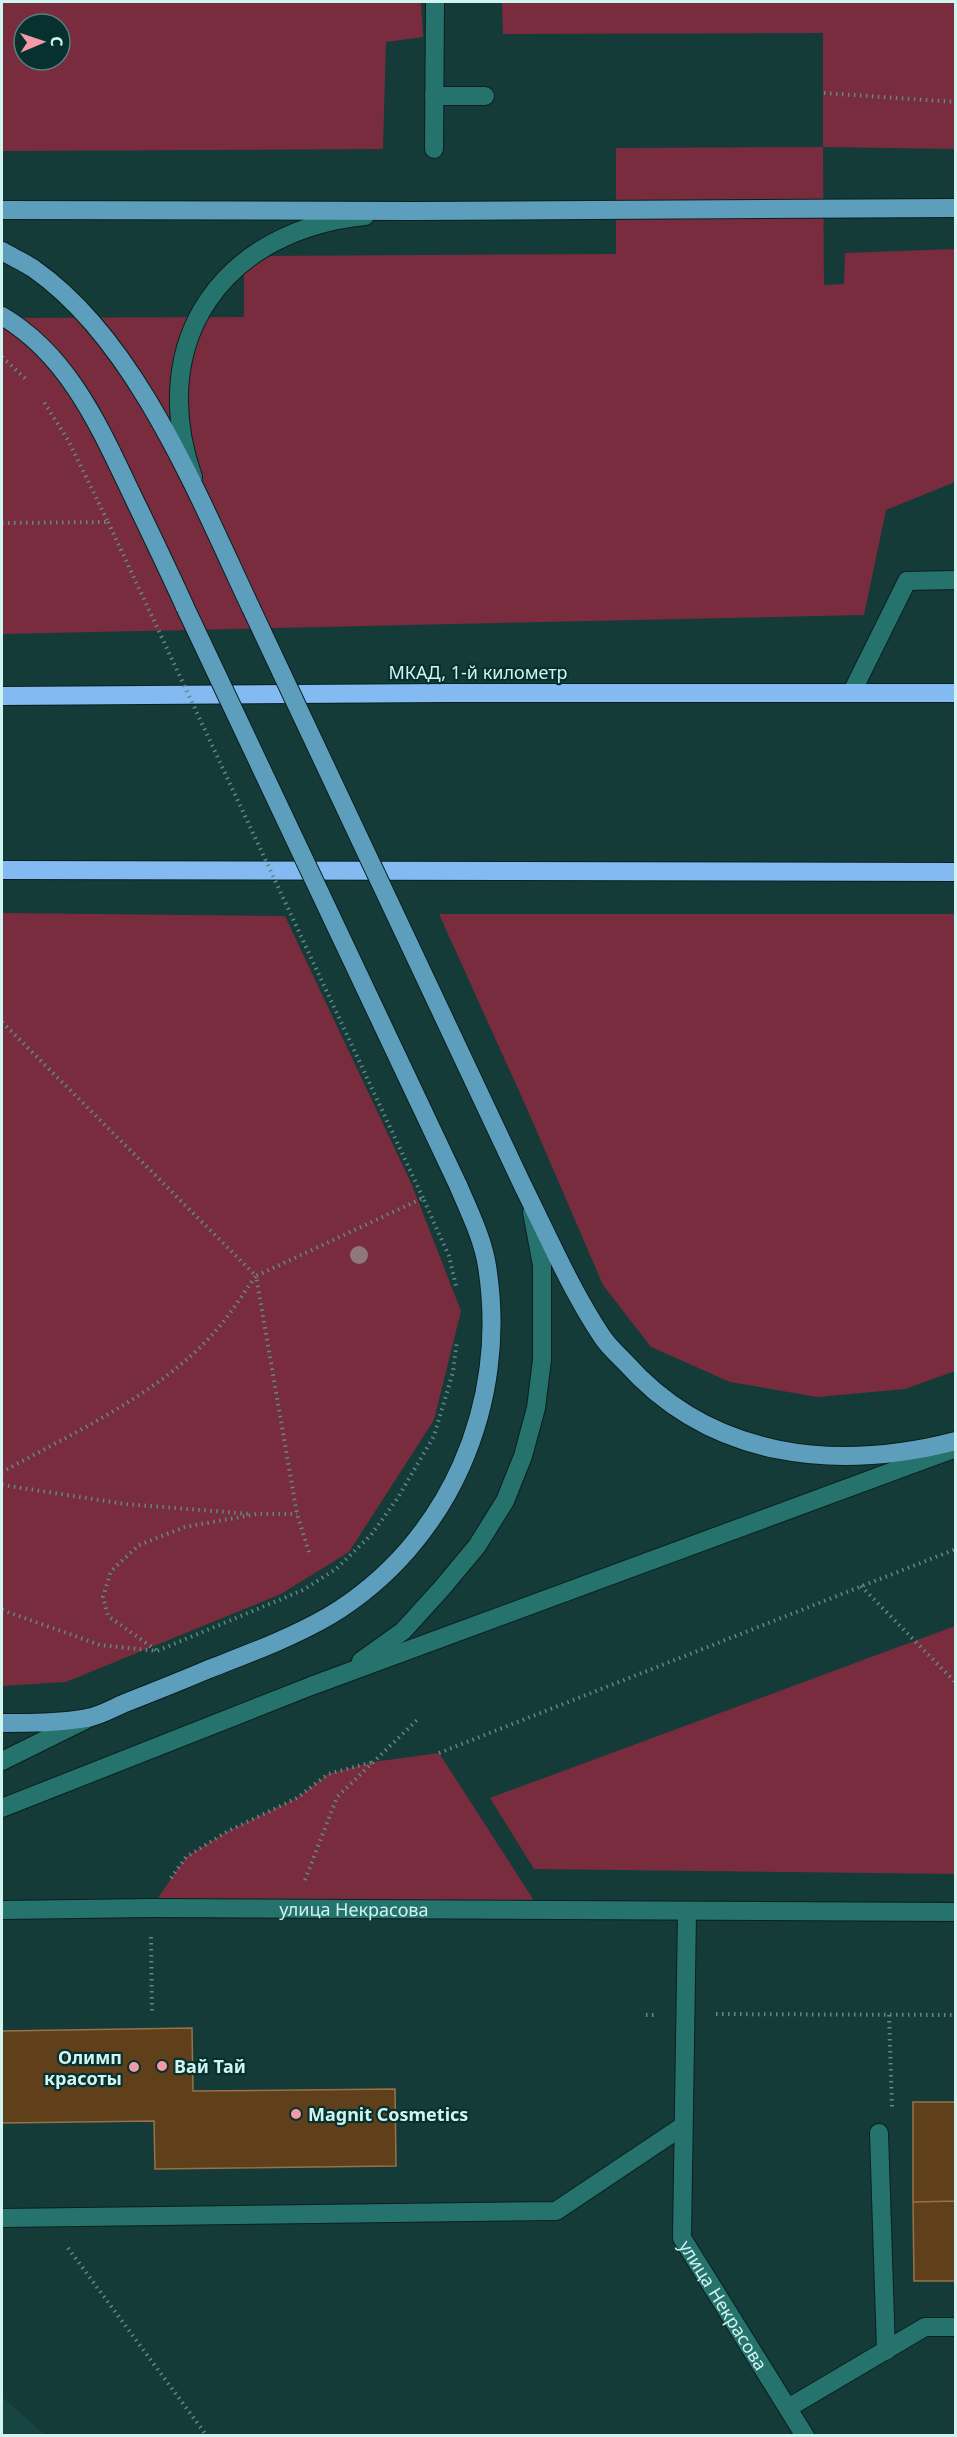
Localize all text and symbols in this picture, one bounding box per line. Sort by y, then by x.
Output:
north arrow [12,12,72,72]
text: С [46,36,68,47]
street label: МКАД, 1-й километр [388,660,568,684]
street label: улица Некрасова [279,1897,429,1921]
place label: Олимп красоты [44,2045,122,2090]
place label: Вай Тай [174,2054,246,2078]
marker: Вай Тай [155,2059,169,2073]
marker: Олимп красоты [127,2060,141,2074]
place label: Magnit Cosmetics [308,2102,468,2126]
marker: Magnit Cosmetics [289,2107,303,2121]
street label: улица Некрасова [674,2235,773,2375]

